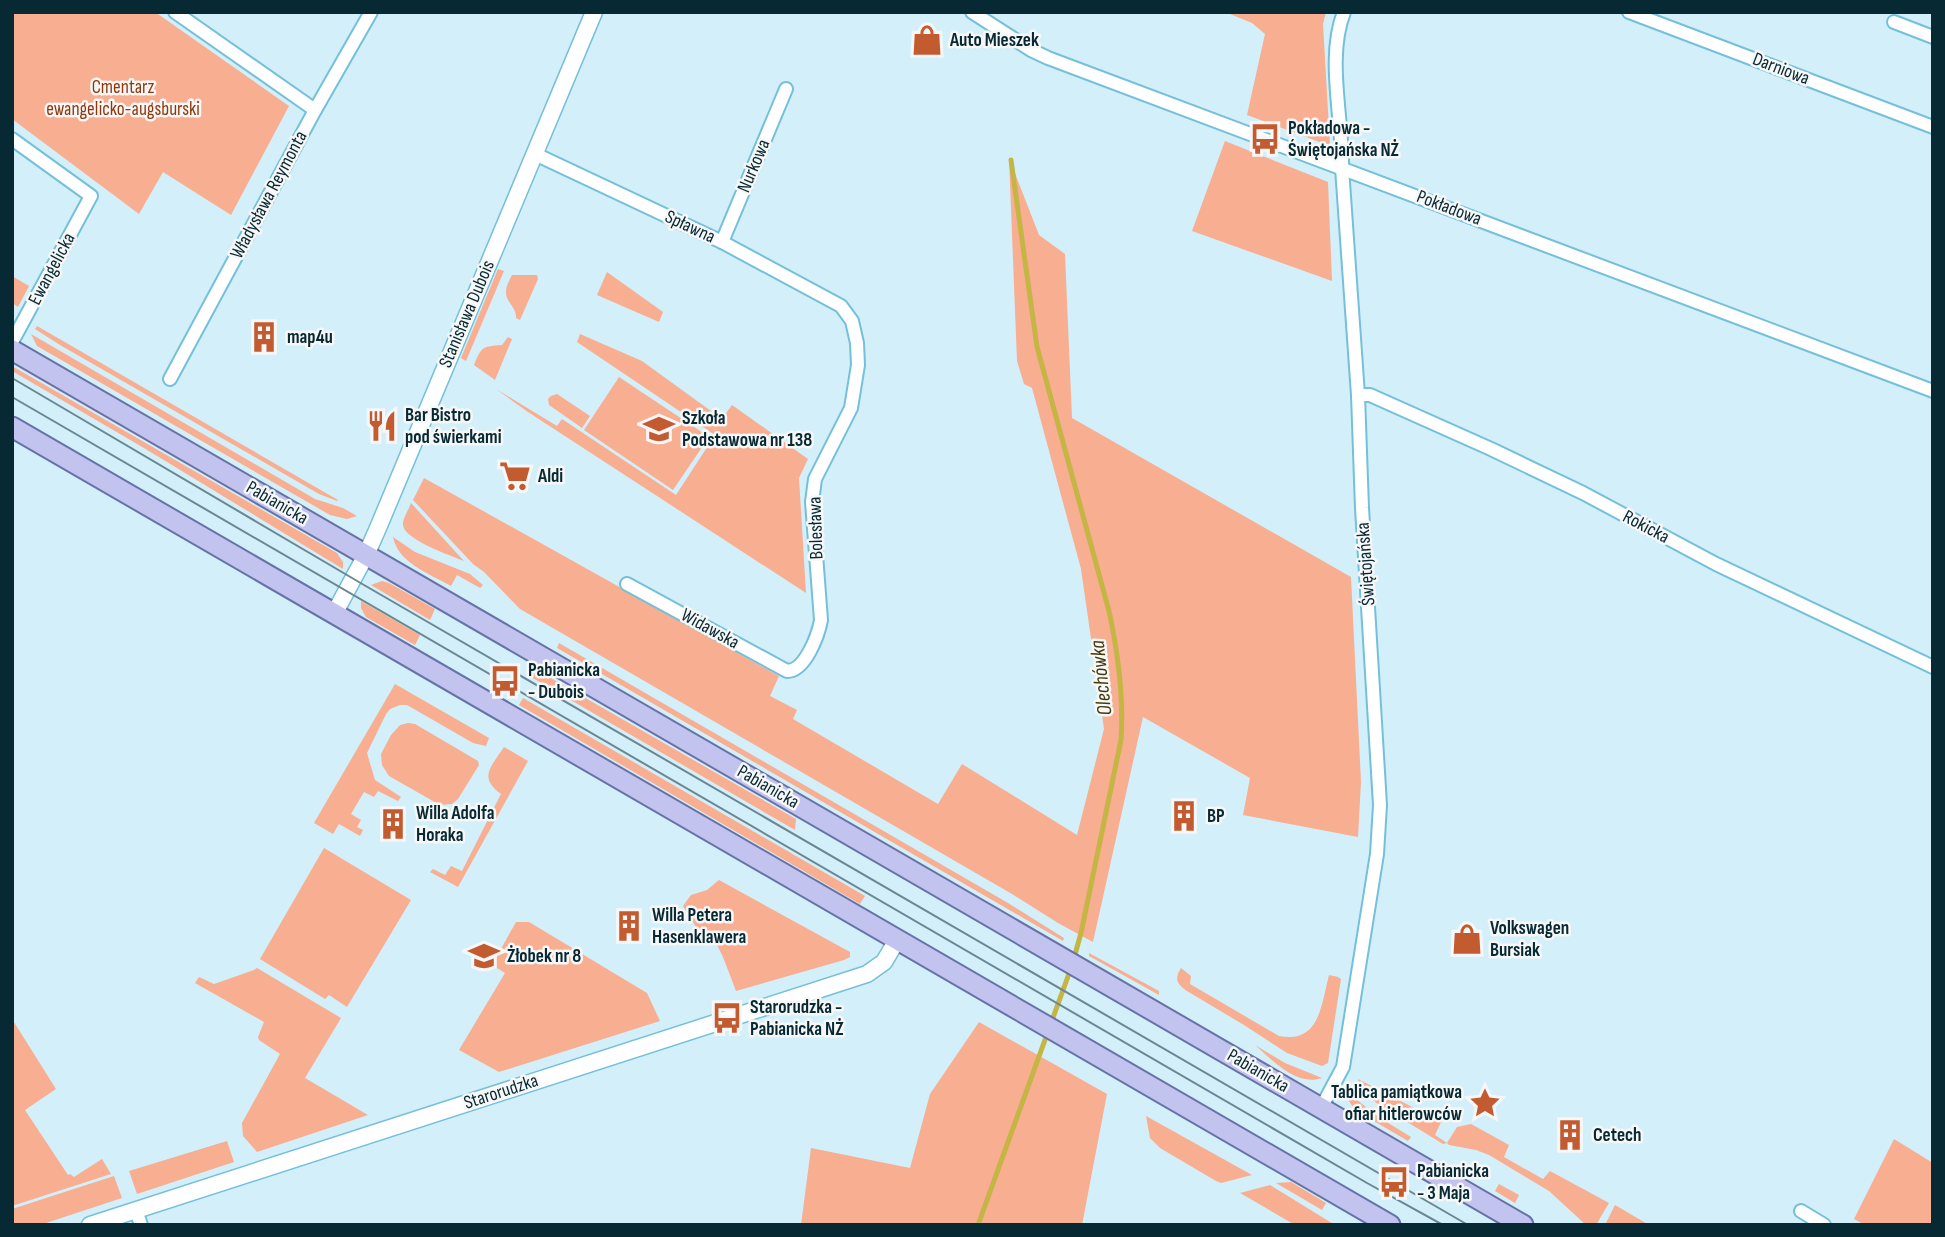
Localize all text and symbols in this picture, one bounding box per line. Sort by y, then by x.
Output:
shop icon: Auto Mieszek [910,23,944,57]
place label: Auto Mieszek [949,29,1039,52]
street label: Darniowa [1749,48,1813,90]
park label: Cmentarz ewangelicko-augsburski [46,76,200,121]
place label: Pokładowa - Świętojańska NŻ [1288,117,1400,162]
bus stop icon: Pokładowa - Świętojańska NŻ [1248,122,1282,156]
street label: Władysława Reymonta [226,127,312,263]
street label: Nurkowa [733,136,775,196]
street label: Pokładowa [1413,185,1485,231]
street label: Spławna [661,205,719,249]
street label: Ewangelicka [23,229,81,309]
street label: Stanisława Dubois [434,257,500,371]
building icon: map4u [247,320,281,354]
place label: map4u [287,326,333,349]
place label: Bar Bistro pod świerkami [405,404,502,449]
place label: Szkoła Podstawowa nr 138 [682,407,812,452]
restaurant icon: Bar Bistro pod świerkami [365,409,399,443]
school or university icon: Szkoła Podstawowa nr 138 [642,412,676,446]
supermarket icon: Aldi [498,459,532,493]
place label: Aldi [537,465,563,488]
street label: Pabianicka [242,476,312,530]
street label: Bolesława [803,496,829,560]
street label: Rokicka [1619,505,1673,549]
street label: Świętojańska [1352,521,1380,607]
street label: Widawska [677,604,743,654]
water label: Olechówka [1085,639,1117,717]
place label: Pabianicka - Dubois [528,659,600,704]
bus stop icon: Pabianicka - Dubois [488,664,522,698]
street label: Pabianicka [733,760,803,814]
building icon: BP [1167,799,1201,833]
place label: Willa Adolfa Horaka [416,802,494,847]
place label: BP [1207,805,1225,828]
building icon: Willa Adolfa Horaka [376,807,410,841]
place label: Willa Petera Hasenklawera [652,904,746,949]
building icon: Willa Petera Hasenklawera [612,909,646,943]
place label: Volkswagen Bursiak [1490,917,1569,962]
shop icon: Volkswagen Bursiak [1450,922,1484,956]
school or university icon: Żłobek nr 8 [467,939,501,973]
place label: Żłobek nr 8 [507,945,581,968]
place label: Starorudzka - Pabianicka NŻ [750,996,844,1041]
bus stop icon: Starorudzka - Pabianicka NŻ [710,1001,744,1035]
street label: Pabianicka [1223,1044,1293,1098]
street label: Starorudzka [461,1069,541,1115]
place label: Tablica pamiątkowa ofiar hitlerowców [1331,1081,1463,1126]
place icon: Tablica pamiątkowa ofiar hitlerowców [1468,1086,1502,1120]
building icon: Cetech [1553,1118,1587,1152]
place label: Cetech [1593,1124,1641,1147]
place label: Pabianicka - 3 Maja [1417,1160,1489,1205]
bus stop icon: Pabianicka - 3 Maja [1377,1165,1411,1199]

